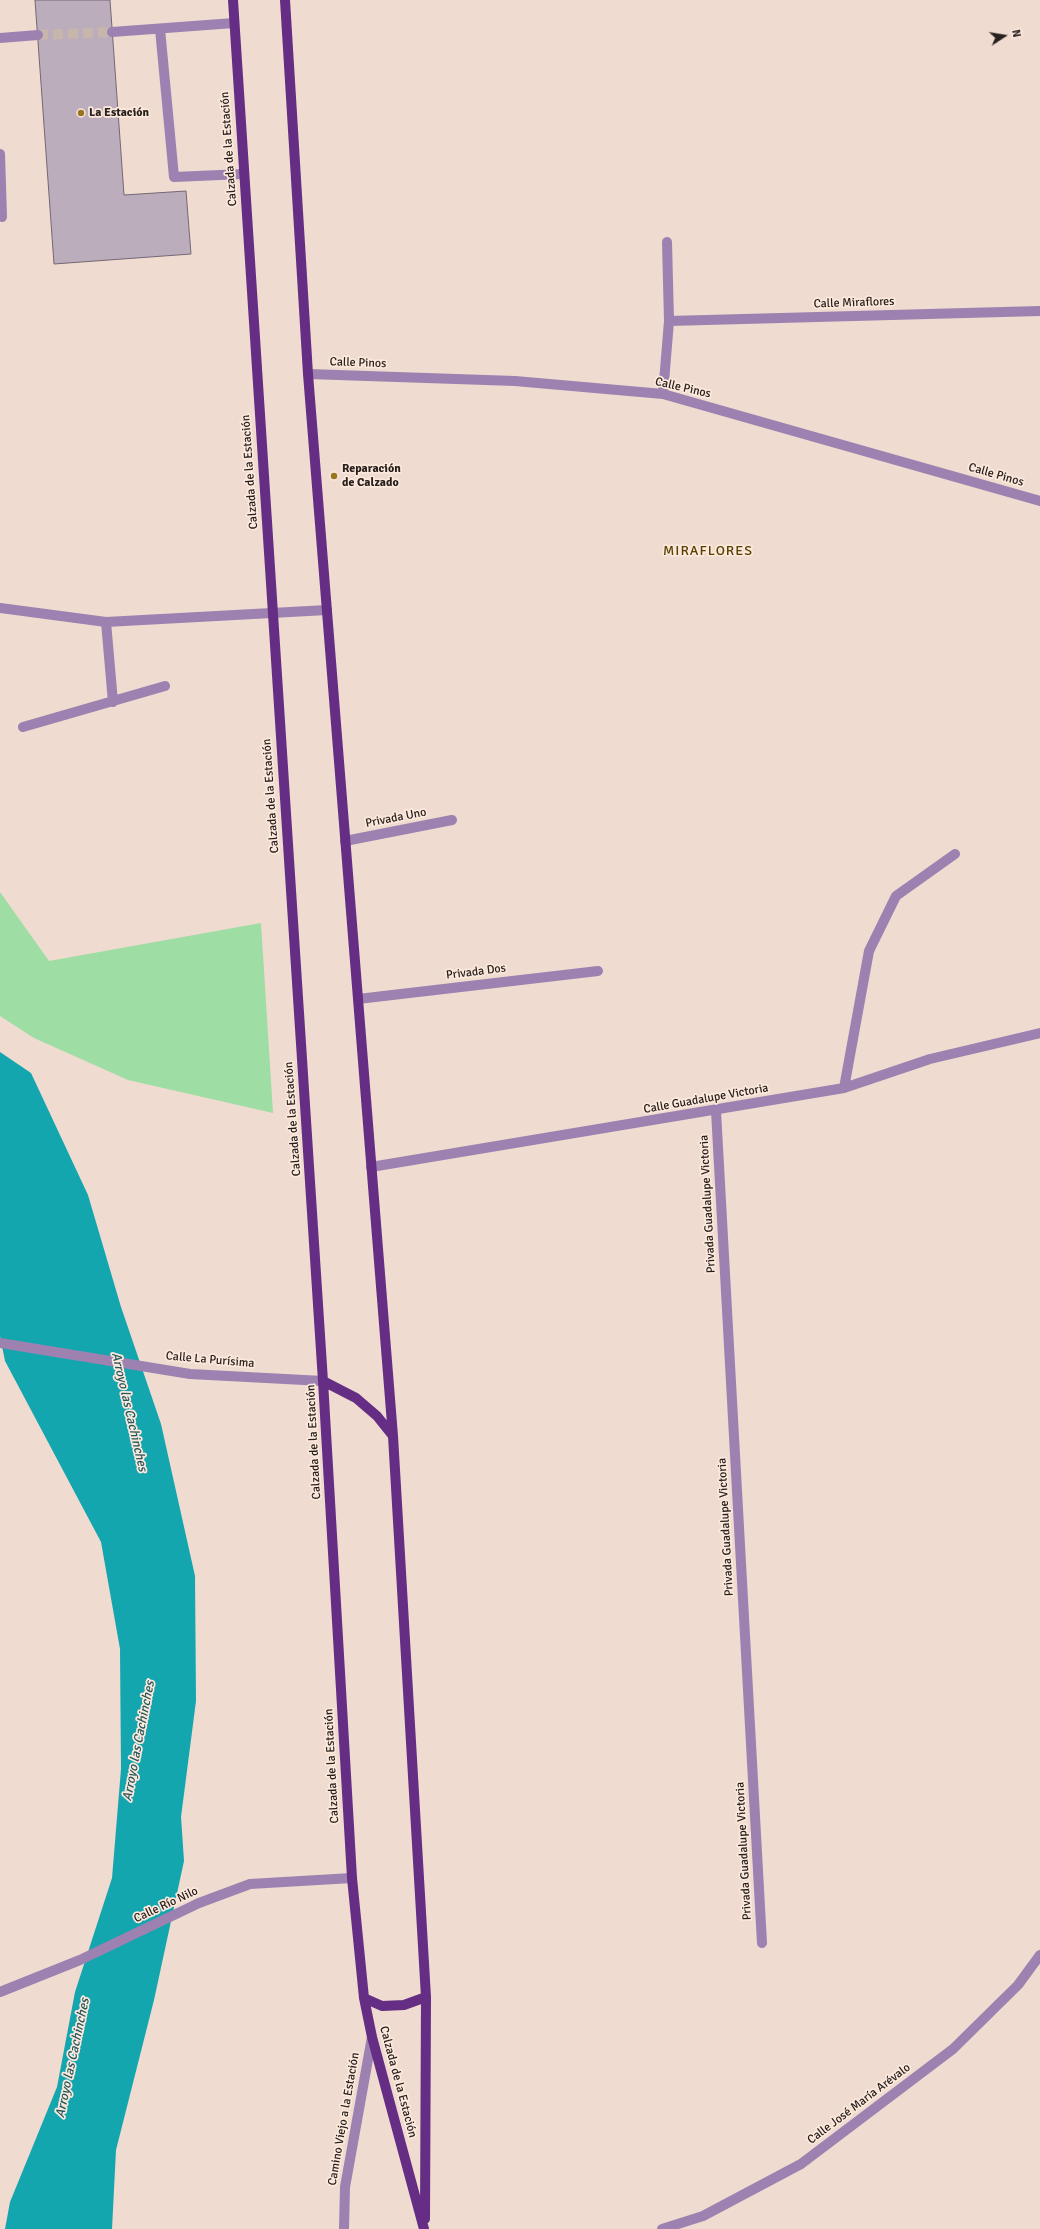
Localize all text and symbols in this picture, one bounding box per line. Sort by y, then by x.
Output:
north arrow [984,16,1024,56]
text: N [1009,28,1023,38]
street label: Calzada de la Estación [218,91,240,207]
place label: La Estación [89,106,149,120]
marker: La Estación [76,108,86,118]
street label: Calle Miraflores [813,294,895,312]
street label: Calle Pinos [329,355,387,371]
street label: Calle Pinos [654,375,712,401]
street label: Calzada de la Estación [239,414,261,530]
street label: Calle Pinos [967,460,1025,490]
place label: Reparación de Calzado [342,462,401,490]
marker: Reparación de Calzado [329,471,339,481]
district label: MIRAFLORES [663,543,753,559]
street label: Calzada de la Estación [260,738,282,854]
street label: Privada Uno [364,805,428,831]
street label: Privada Dos [445,961,507,983]
street label: Calzada de la Estación [282,1061,304,1177]
street label: Calle Guadalupe Victoria [642,1081,770,1117]
street label: Privada Guadalupe Victoria [697,1134,719,1274]
street label: Calle La Purísima [165,1349,255,1371]
water label: Arroyo las Cachinches [108,1351,150,1473]
street label: Calzada de la Estación [304,1384,324,1500]
street label: Privada Guadalupe Victoria [715,1457,737,1597]
water label: Arroyo las Cachinches [120,1680,158,1802]
street label: Calzada de la Estación [322,1708,342,1824]
street label: Privada Guadalupe Victoria [733,1781,755,1921]
street label: Calle Río Nilo [132,1884,200,1926]
water label: Arroyo las Cachinches [53,1997,93,2119]
street label: Calzada de la Estación [376,2025,420,2139]
street label: Camino Viejo a la Estación [325,2051,363,2187]
street label: Calle José María Arévalo [805,2061,913,2147]

